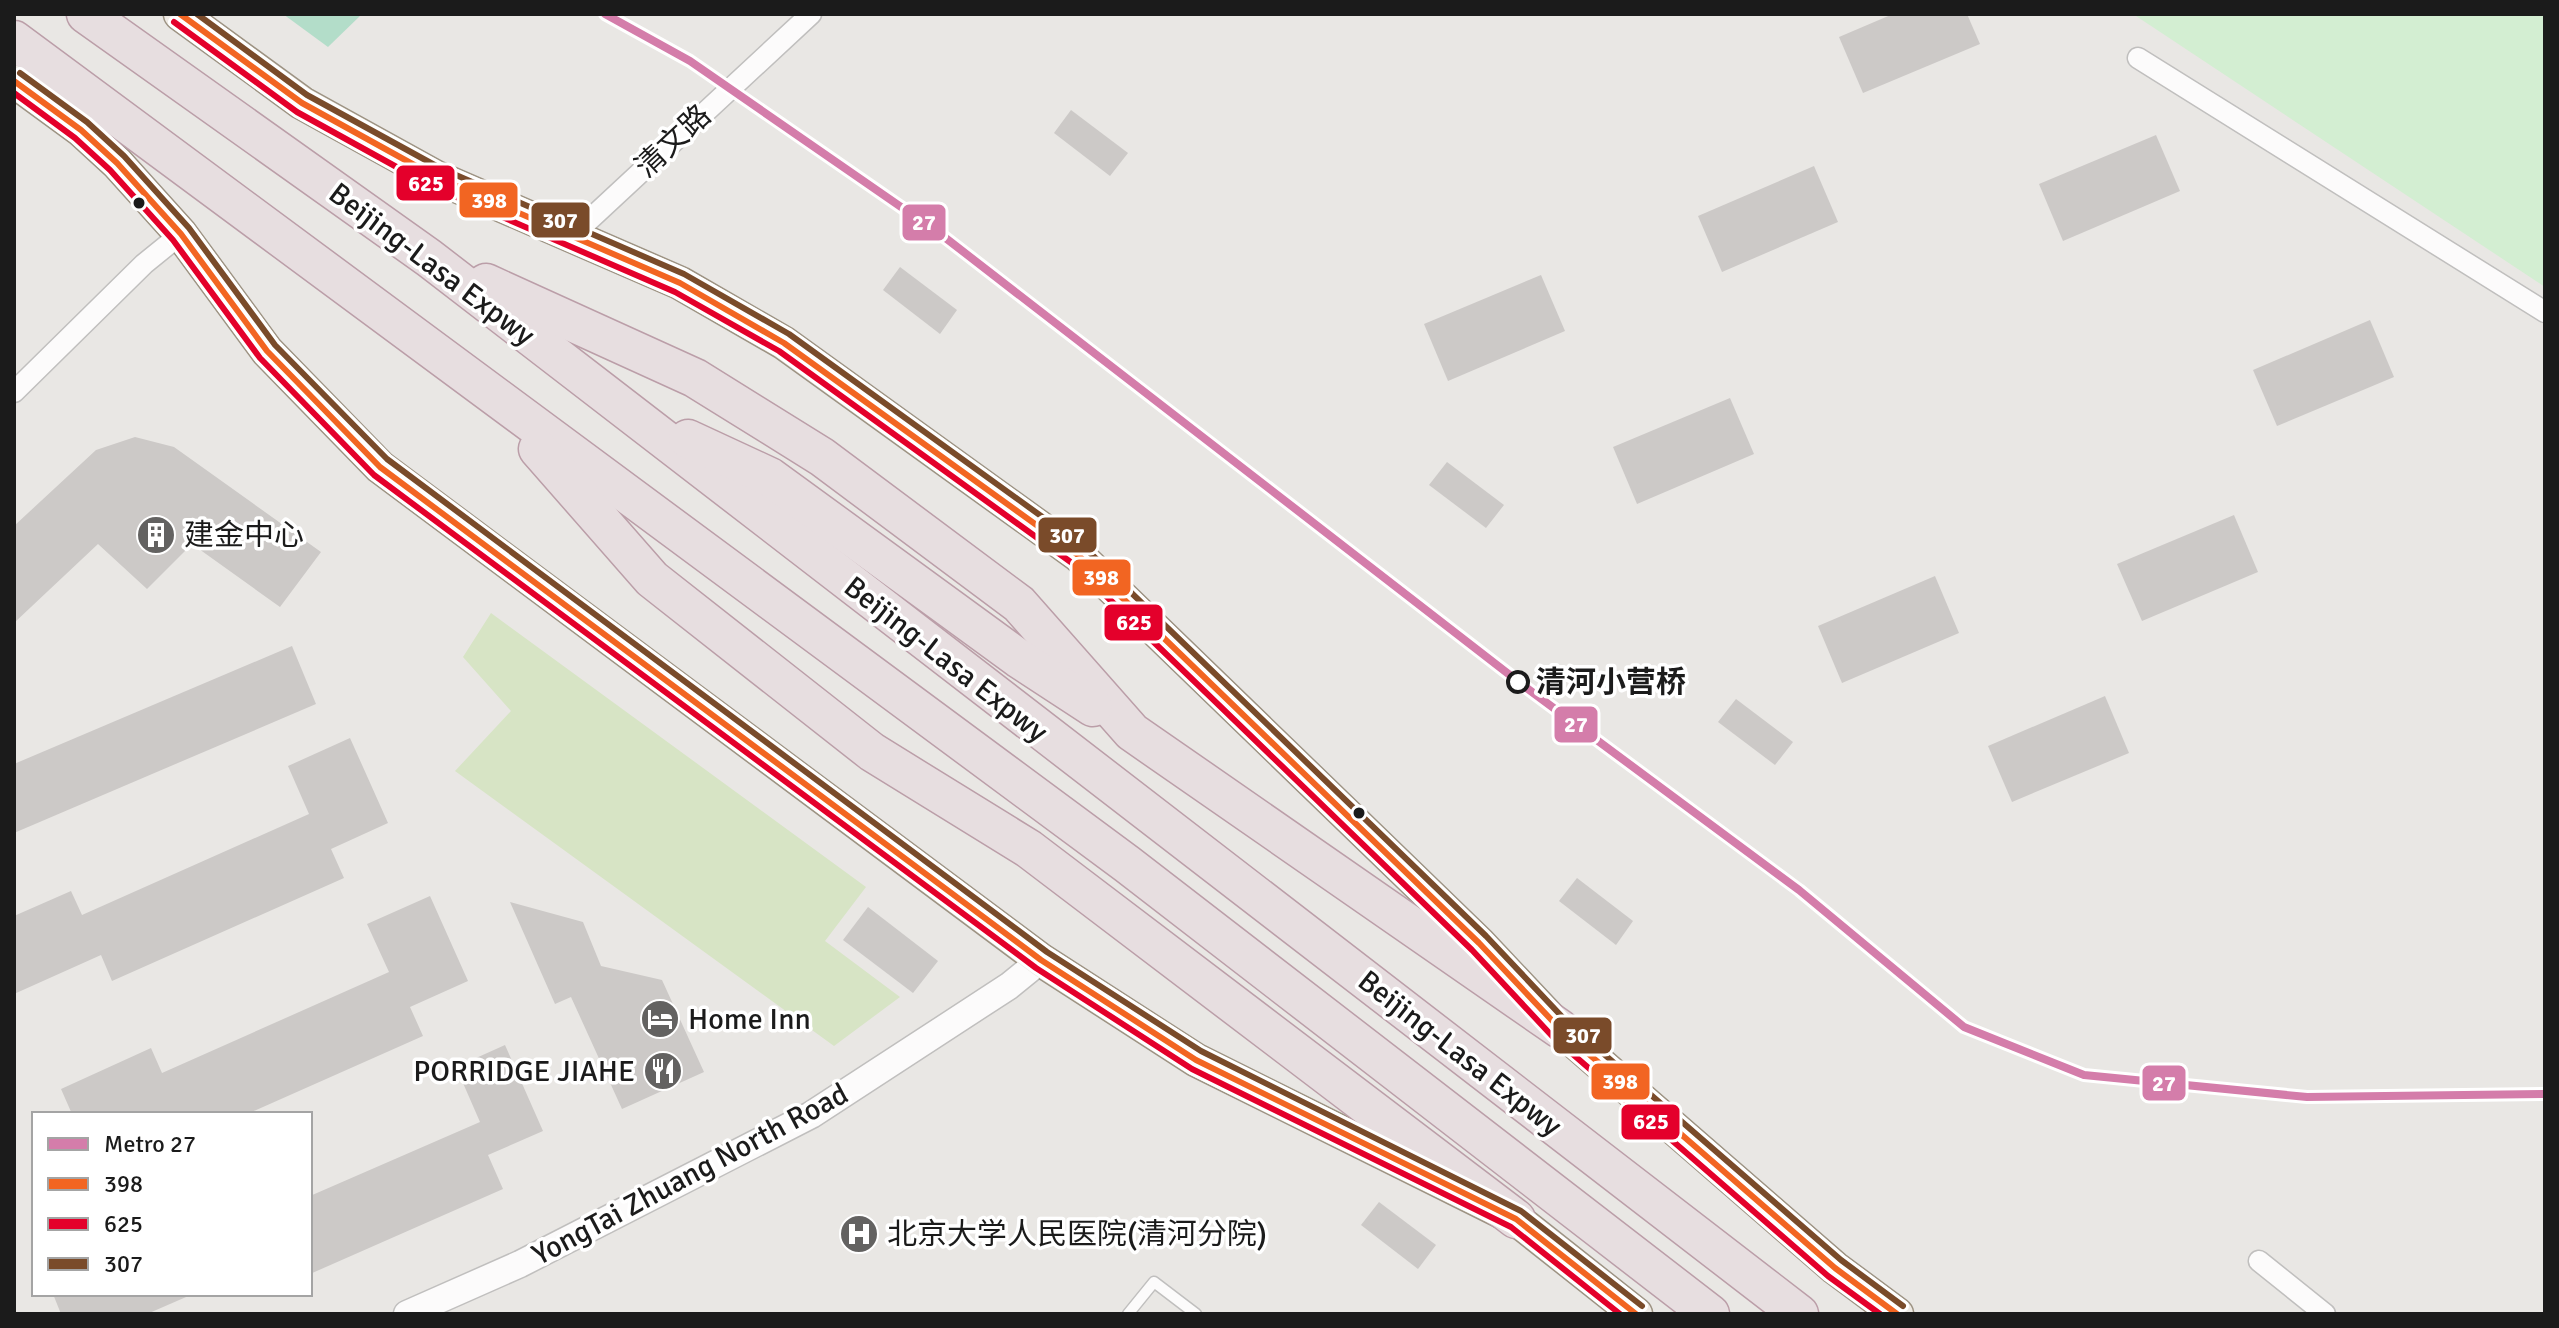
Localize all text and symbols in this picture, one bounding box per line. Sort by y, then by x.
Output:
street label: 清文路 [628,97,719,186]
line badge: 625 [395,164,456,202]
text: 625 [408,170,444,197]
street label: Beijing-Lasa Expwy [321,175,542,354]
line badge: 398 [458,181,519,219]
text: 398 [471,187,507,214]
unlabelled marker [131,195,147,211]
line badge: 307 [530,201,591,239]
line badge: 27 [901,203,947,242]
text: 307 [542,207,578,234]
text: 27 [912,209,936,236]
building icon: 建金中心 [135,514,177,556]
line badge: 307 [1037,516,1098,554]
place label: 建金中心 [184,517,304,554]
text: 307 [1049,522,1085,549]
line badge: 398 [1071,558,1132,597]
text: 398 [1083,564,1119,591]
street label: Beijing-Lasa Expwy [836,568,1055,750]
line badge: 625 [1103,603,1164,642]
text: 625 [1116,609,1152,636]
place label: 清河小营桥 [1536,664,1686,701]
marker: 清河小营桥 [1507,671,1529,693]
line badge: 27 [1553,705,1599,744]
text: 27 [1564,711,1588,738]
unlabelled marker [1351,805,1367,821]
street label: Beijing-Lasa Expwy [1350,962,1569,1144]
hotel icon: Home Inn [639,998,681,1040]
place label: Home Inn [688,1001,811,1038]
line badge: 307 [1552,1016,1613,1055]
text: 307 [1565,1022,1601,1049]
restaurant icon: PORRIDGE JIAHE [642,1050,684,1092]
place label: PORRIDGE JIAHE [413,1053,635,1090]
line badge: 398 [1590,1062,1651,1101]
line badge: 27 [2141,1064,2187,1102]
text: 398 [1602,1068,1638,1095]
text: 27 [2152,1070,2176,1097]
street label: YongTai Zhuang North Road [526,1075,855,1274]
line badge: 625 [1620,1103,1681,1141]
text: 625 [1633,1108,1669,1135]
legend [32,1112,312,1296]
text: Metro 27 [104,1129,196,1159]
text: 398 [104,1169,143,1199]
text: 625 [104,1209,143,1239]
hospital icon: 北京大学人民医院(清河分院) [838,1213,880,1255]
place label: 北京大学人民医院(清河分院) [887,1216,1267,1253]
text: 307 [104,1249,143,1279]

